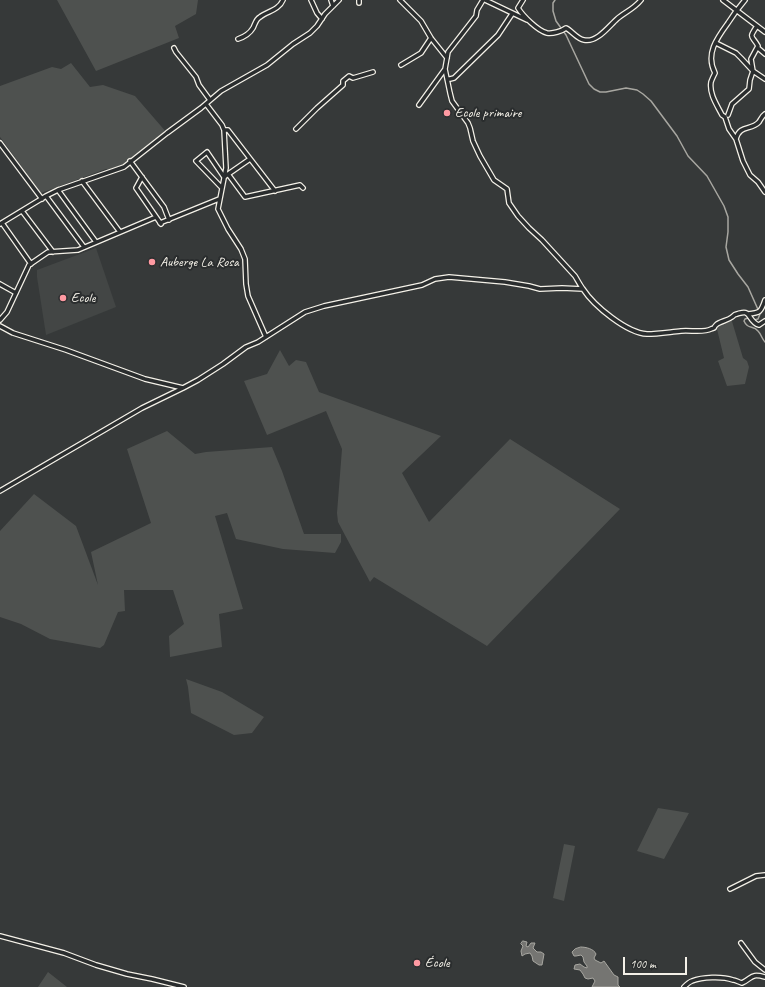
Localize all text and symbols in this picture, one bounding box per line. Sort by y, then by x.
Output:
place label: Ecole primaire [455,105,521,121]
marker: Ecole primaire [442,108,452,118]
place label: Auberge La Rosa [160,254,239,270]
marker: Auberge La Rosa [147,257,157,267]
place label: Ecole [71,290,95,306]
marker: Ecole [58,293,68,303]
scale bar [625,949,689,975]
place label: École [425,955,449,971]
text: 100 m [630,956,656,972]
marker: École [412,958,422,968]

